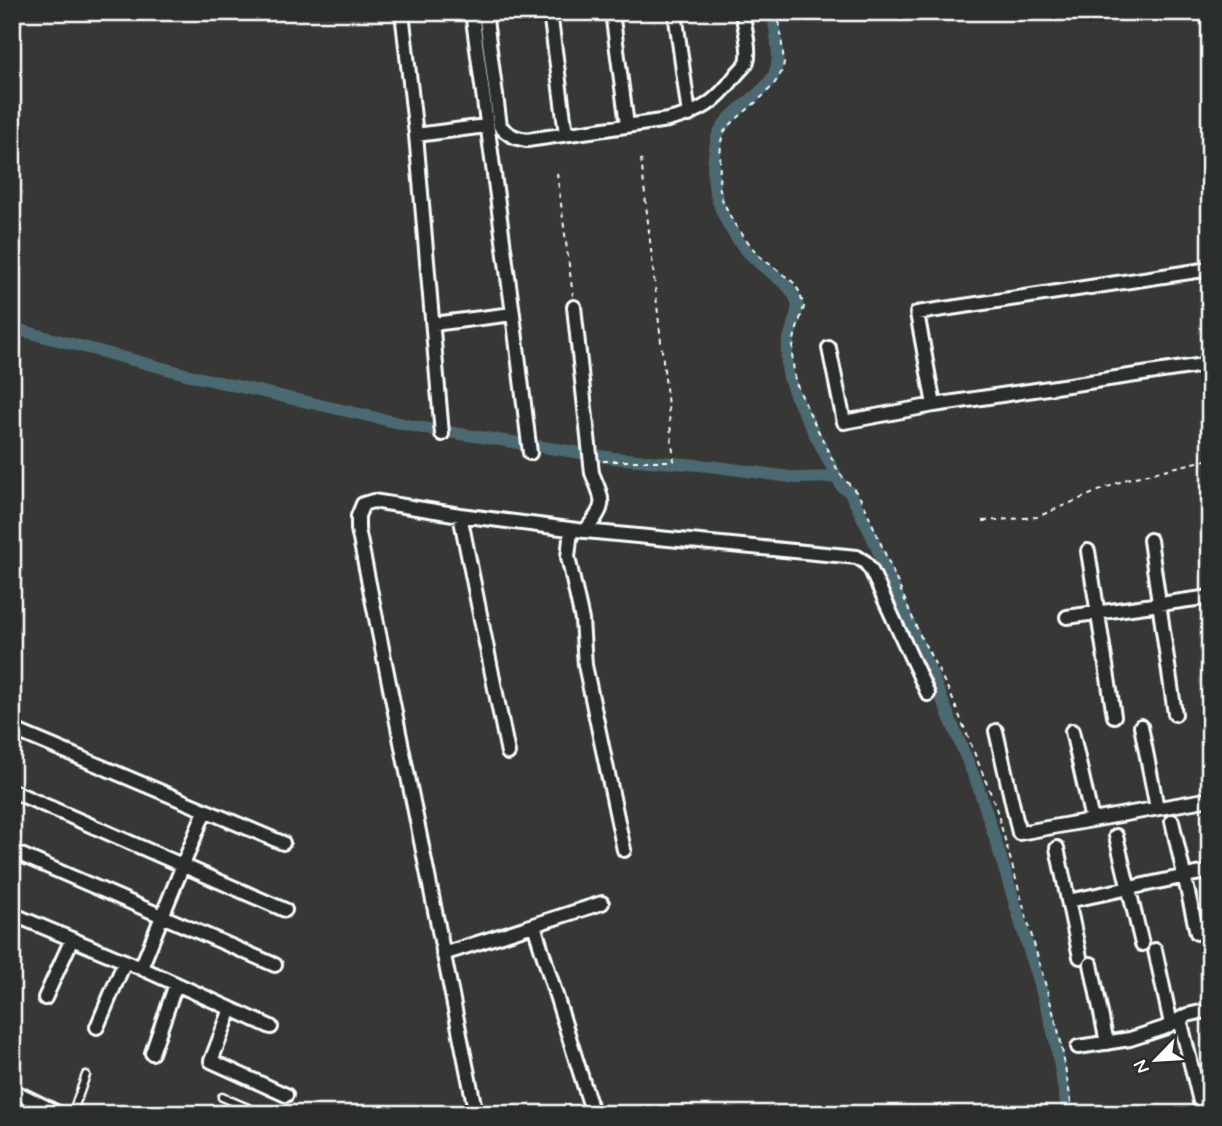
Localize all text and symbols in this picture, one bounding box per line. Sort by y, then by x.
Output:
north arrow [1120,1024,1190,1094]
text: N [1128,1056,1156,1078]

